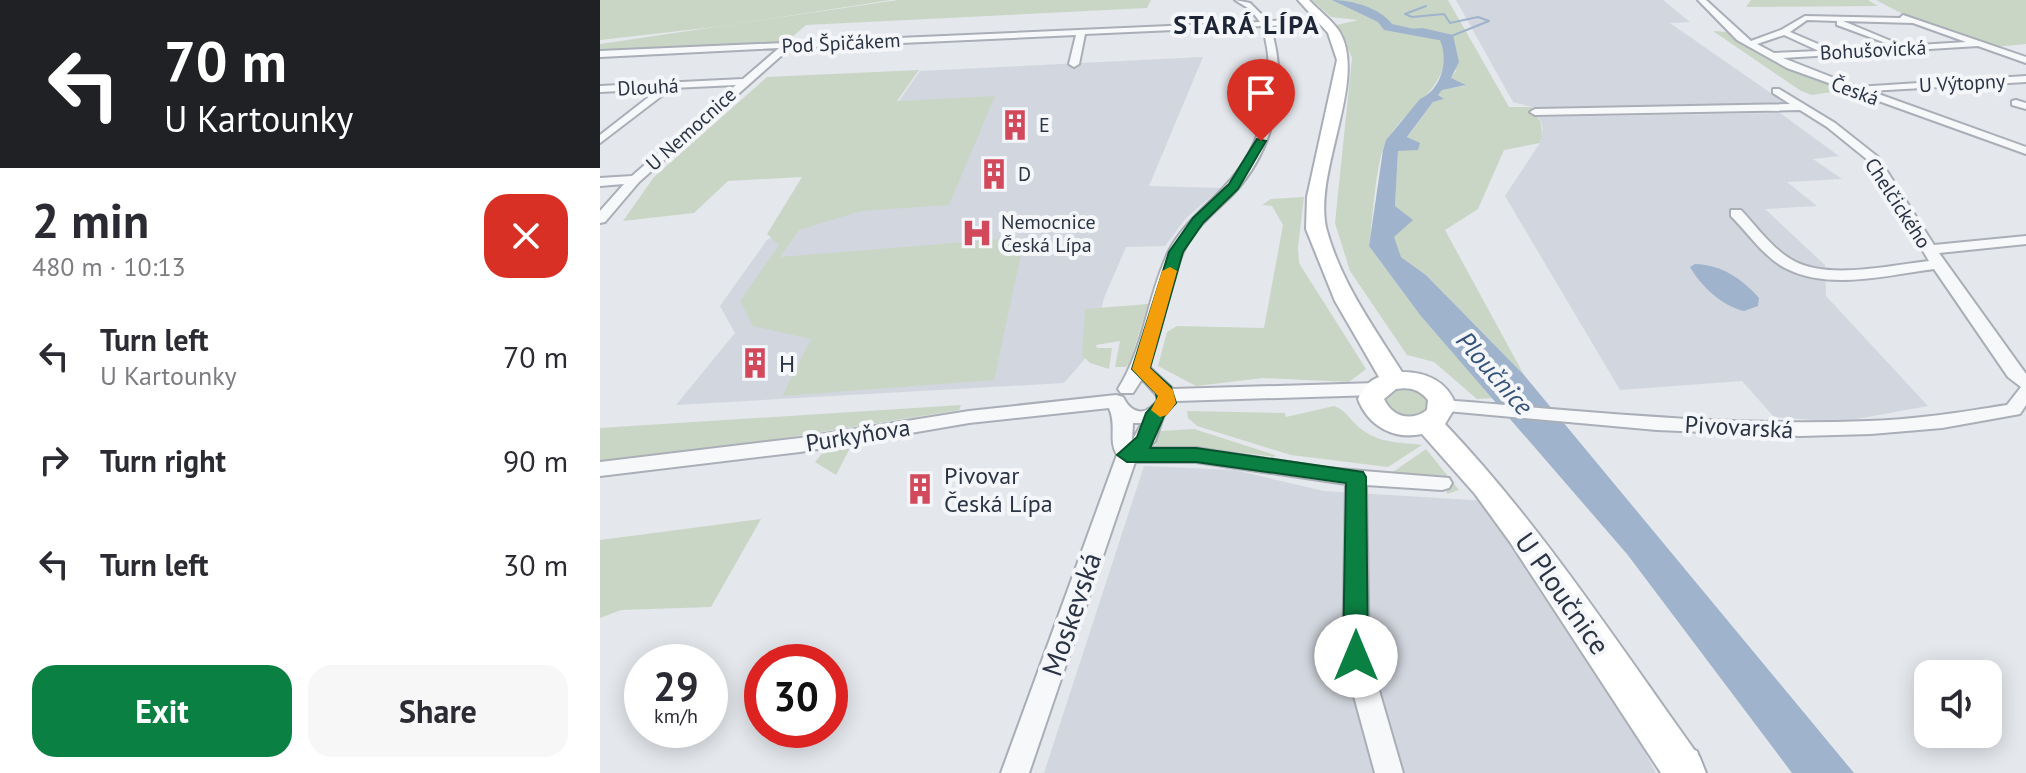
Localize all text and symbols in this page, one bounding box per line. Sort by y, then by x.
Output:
district label: STARÁ LÍPA [1173,8,1321,41]
text: 70 m [164,25,287,97]
street label: Pod Špičákem [781,27,901,59]
icon: left [32,32,136,136]
street label: Bohušovická [1819,34,1927,66]
pin [1227,59,1295,141]
street label: U Výtopny [1918,68,2006,98]
street label: Česká [1828,70,1882,112]
icon: arrive [1239,71,1283,115]
street label: Dlouhá [617,72,679,102]
street label: U Nemocnice [640,82,742,176]
text: U Kartounky [164,95,353,142]
building icon: E [998,108,1032,142]
place label: E [1039,112,1050,138]
street label: Chelčického [1859,153,1937,253]
building icon: D [977,157,1011,191]
place label: D [1018,161,1031,187]
text: 2 min [32,189,149,251]
button: close [484,194,568,278]
place label: Nemocnice Česká Lípa [1001,209,1096,258]
hospital icon: Nemocnice Česká Lípa [960,216,994,250]
text: 480 m · 10:13 [32,250,186,283]
text: Turn left [100,320,208,359]
water label: Ploučnice [1450,324,1540,422]
icon: left [32,334,76,378]
text: 70 m [503,337,568,376]
building icon: H [738,346,772,380]
place label: H [779,348,795,379]
text: U Kartounky [100,359,237,392]
street label: Pivovarská [1684,409,1794,445]
street label: Purkyňova [804,411,912,459]
icon: right [32,438,76,482]
text: Turn right [100,441,226,480]
text: 90 m [503,441,568,480]
place label: Pivovar Česká Lípa [944,460,1053,519]
building icon: Pivovar Česká Lípa [903,472,937,506]
street label: U Ploučnice [1507,525,1619,661]
icon: left [32,542,76,586]
text: Turn left [100,545,208,584]
text: 30 m [503,545,568,584]
street label: Moskevská [1033,547,1109,681]
position arrow [1314,614,1398,698]
speed limit sign: 30 [744,644,848,748]
text: 29 [653,660,699,712]
map controls [1914,660,2002,748]
button: sound [1914,660,2002,748]
button: Exit [32,665,292,757]
button: Share [308,665,568,757]
text: km/h [654,703,698,729]

